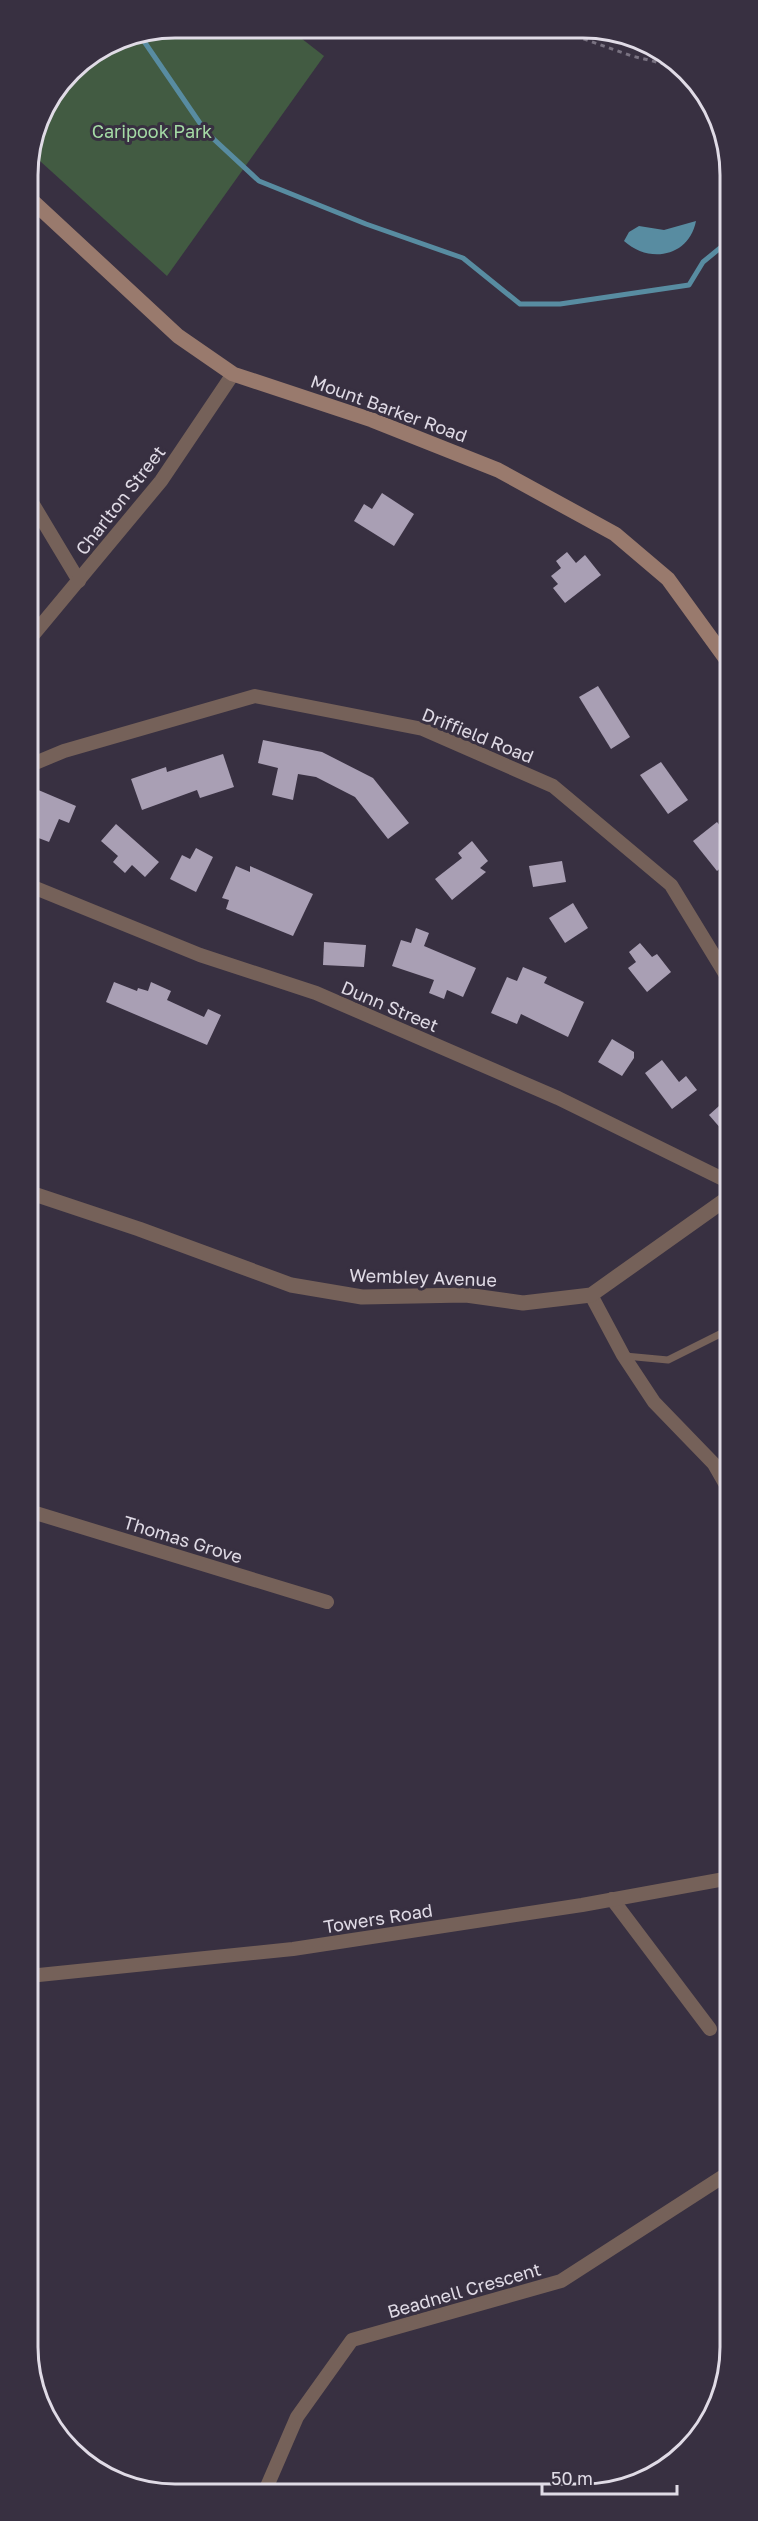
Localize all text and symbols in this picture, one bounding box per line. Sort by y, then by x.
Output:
park label: Caripook Park [92,120,212,142]
street label: Mount Barker Road [308,369,470,447]
street label: Charlton Street [70,441,170,559]
street label: Driffield Road [419,703,537,767]
street label: Dunn Street [338,976,442,1036]
street label: Wembley Avenue [349,1263,497,1291]
street label: Thomas Grove [121,1510,245,1568]
street label: Towers Road [322,1899,434,1937]
street label: Beadnell Crescent [385,2258,543,2322]
scale bar [542,2458,677,2496]
text: 50 m [551,2467,593,2489]

